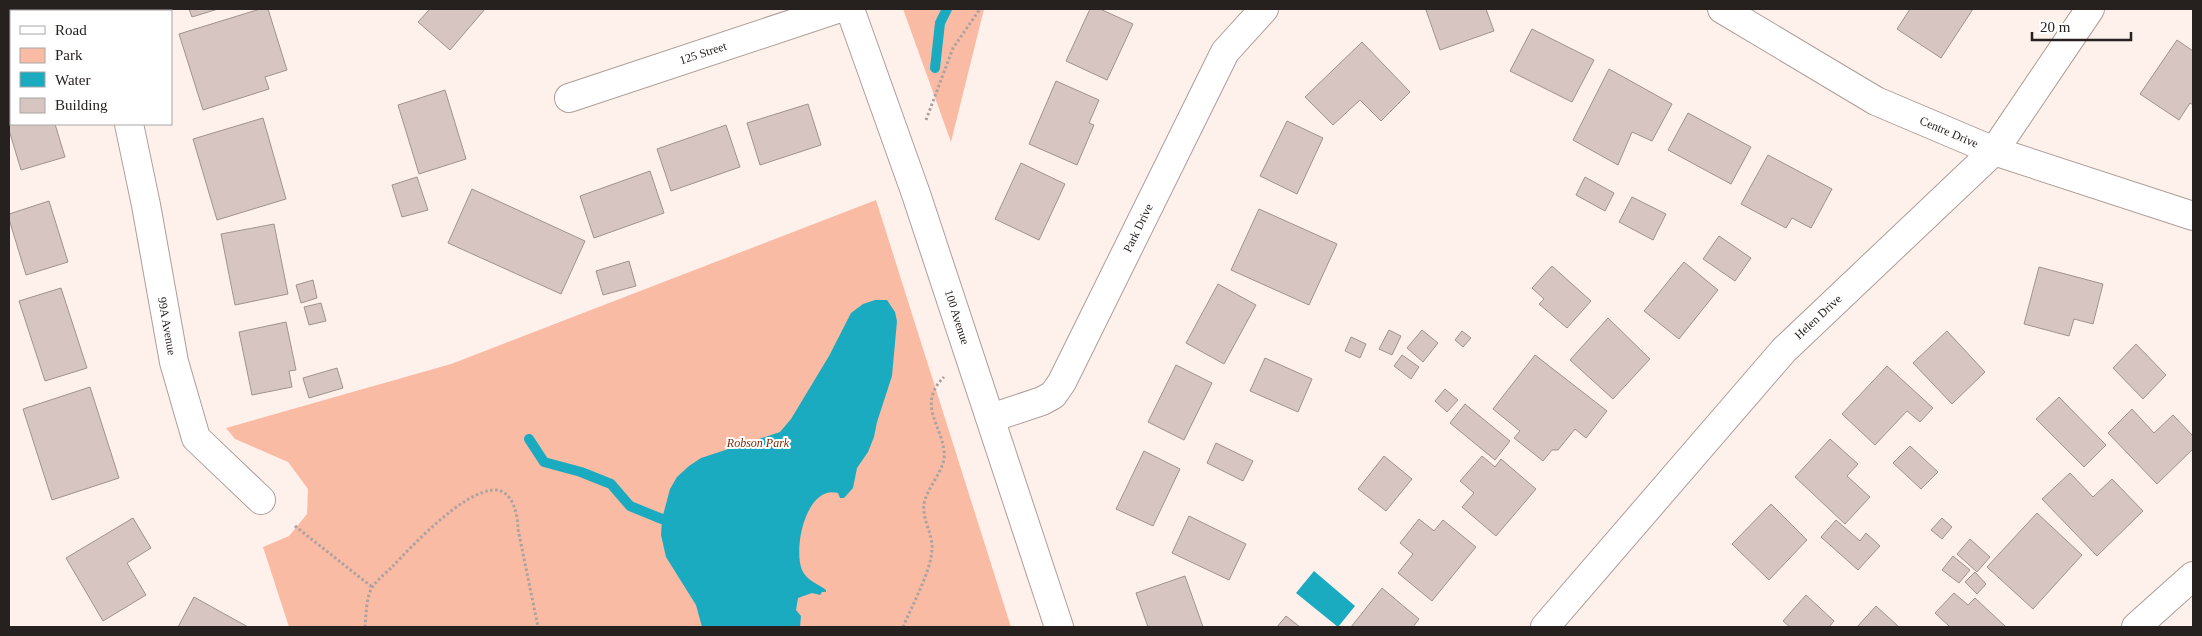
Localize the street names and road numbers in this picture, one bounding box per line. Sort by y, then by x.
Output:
street label: 125 Street [678,39,729,67]
street label: Centre Drive [1918,113,1980,151]
street label: Park Drive [1120,201,1156,255]
street label: 100 Avenue [942,288,972,346]
street label: Helen Drive [1792,292,1844,342]
street label: 99A Avenue [155,296,179,356]

